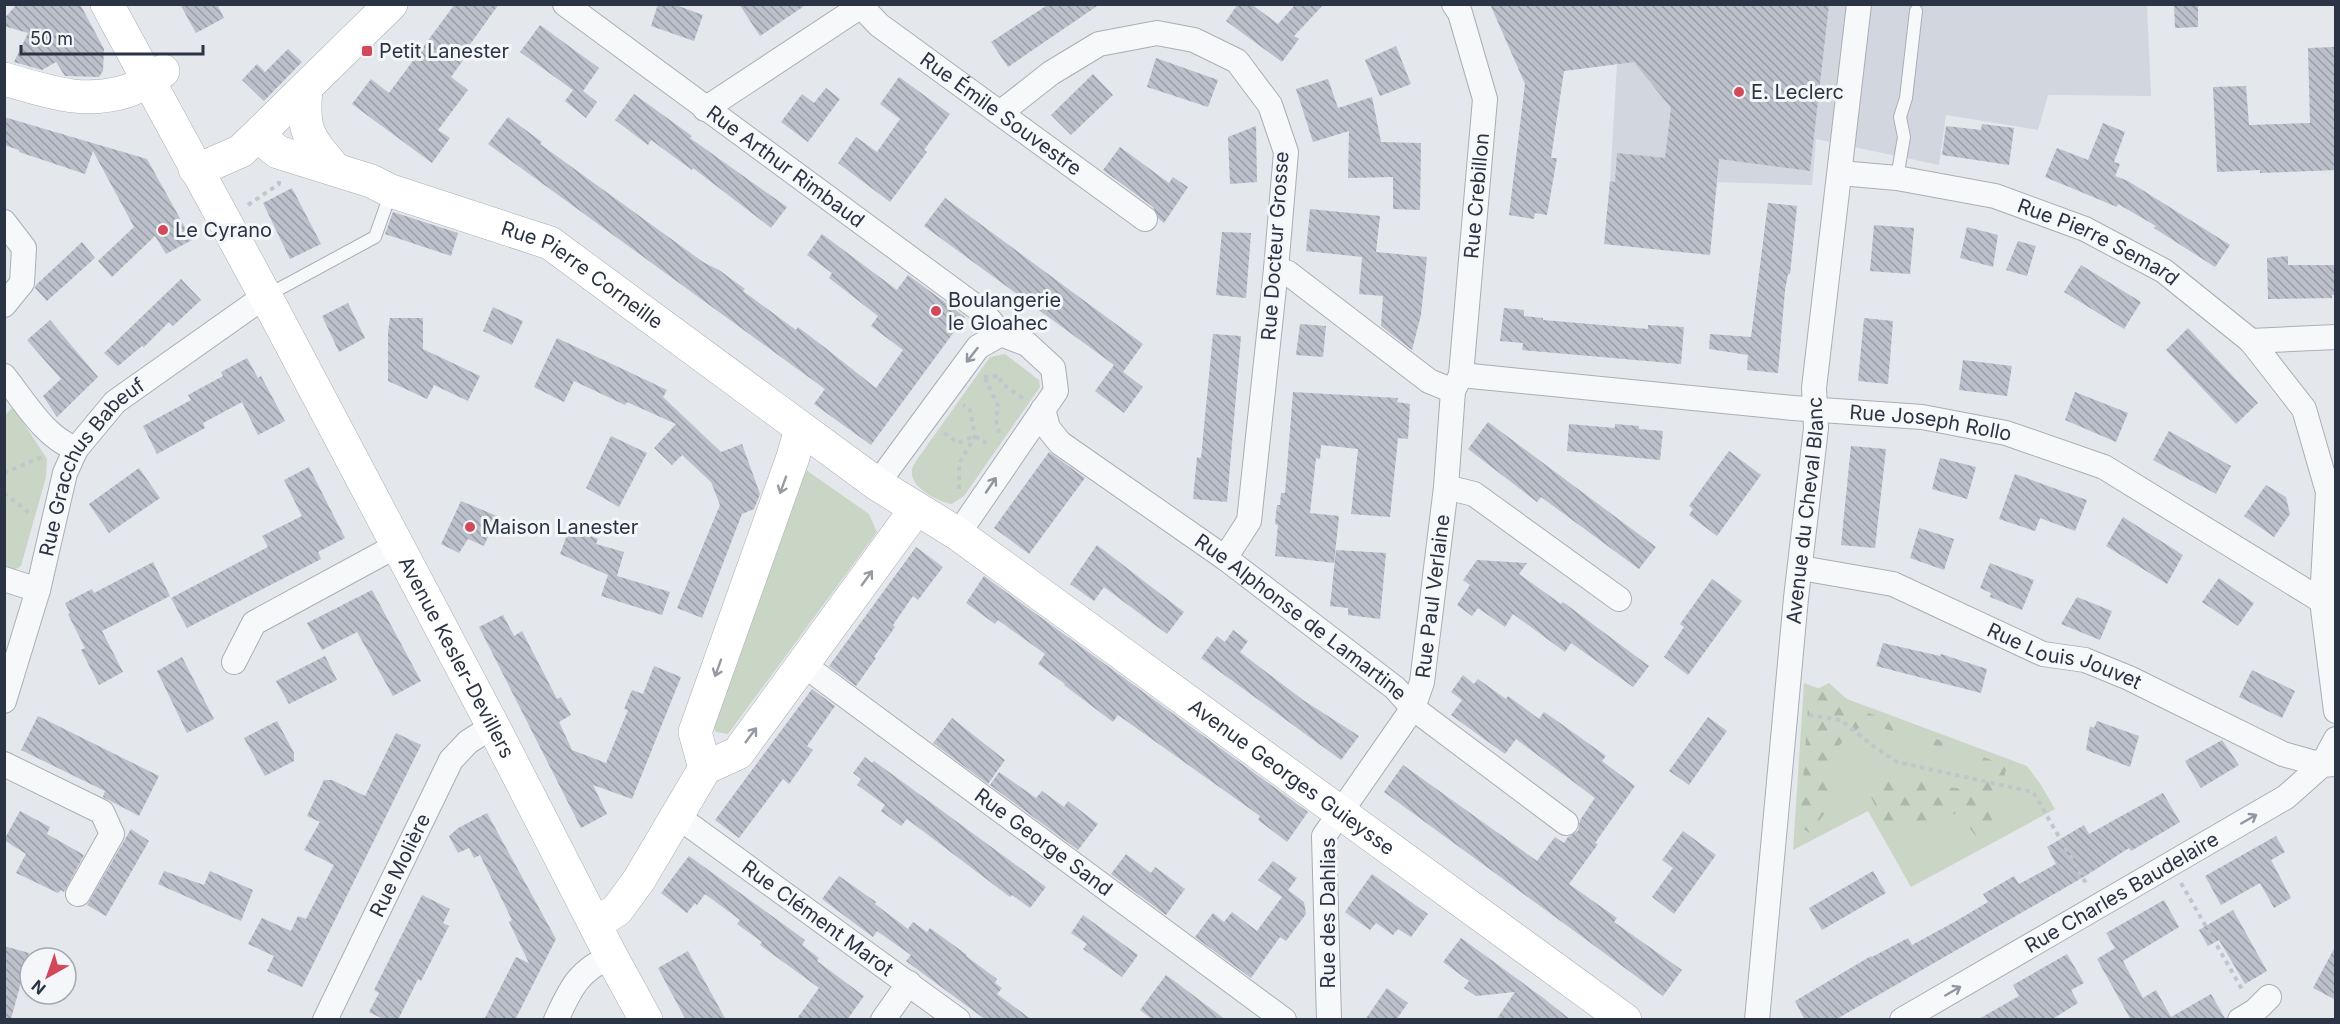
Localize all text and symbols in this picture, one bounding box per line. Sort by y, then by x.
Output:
scale bar [21,18,202,56]
text: 50 m [30,28,73,49]
place label: Petit Lanester [379,39,509,63]
marker: Petit Lanester [360,44,374,58]
street label: Rue Émile Souvestre [916,47,1086,181]
place label: E. Leclerc [1751,80,1844,104]
marker: E. Leclerc [1732,85,1746,99]
street label: Rue Arthur Rimbaud [702,101,869,233]
street label: Rue Crebillon [1459,132,1494,260]
street label: Rue Docteur Grosse [1256,151,1294,341]
street label: Rue Pierre Semard [2014,193,2184,290]
street label: Rue Pierre Corneille [498,216,668,334]
place label: Le Cyrano [175,218,272,242]
marker: Le Cyrano [156,223,170,237]
place label: Boulangerie le Gloahec [948,288,1061,335]
marker: Boulangerie le Gloahec [929,304,943,318]
one-way arrow [966,347,979,363]
street label: Rue Gracchus Babeuf [34,373,150,559]
street label: Avenue du Cheval Blanc [1782,396,1828,625]
street label: Rue Joseph Rollo [1849,400,2014,446]
one-way arrow [777,475,788,494]
one-way arrow [985,478,997,494]
street label: Rue Paul Verlaine [1411,513,1455,680]
place label: Maison Lanester [482,515,639,539]
marker: Maison Lanester [463,520,477,534]
street label: Rue Alphonse de Lamartine [1190,529,1412,705]
street label: Avenue Kesler-Devillers [394,552,519,762]
one-way arrow [861,570,873,586]
street label: Rue Louis Jouvet [1983,618,2146,694]
one-way arrow [711,659,722,677]
street label: Avenue Georges Guieysse [1184,694,1399,860]
one-way arrow [745,727,758,743]
street label: Rue George Sand [970,783,1117,901]
street label: Rue Molière [365,809,435,921]
one-way arrow [2240,813,2257,825]
street label: Rue Charles Baudelaire [2020,827,2223,958]
street label: Rue des Dahlias [1316,837,1340,989]
street label: Rue Clément Marot [737,855,899,981]
north arrow [18,946,78,1006]
text: N [27,976,49,999]
one-way arrow [1944,985,1961,997]

